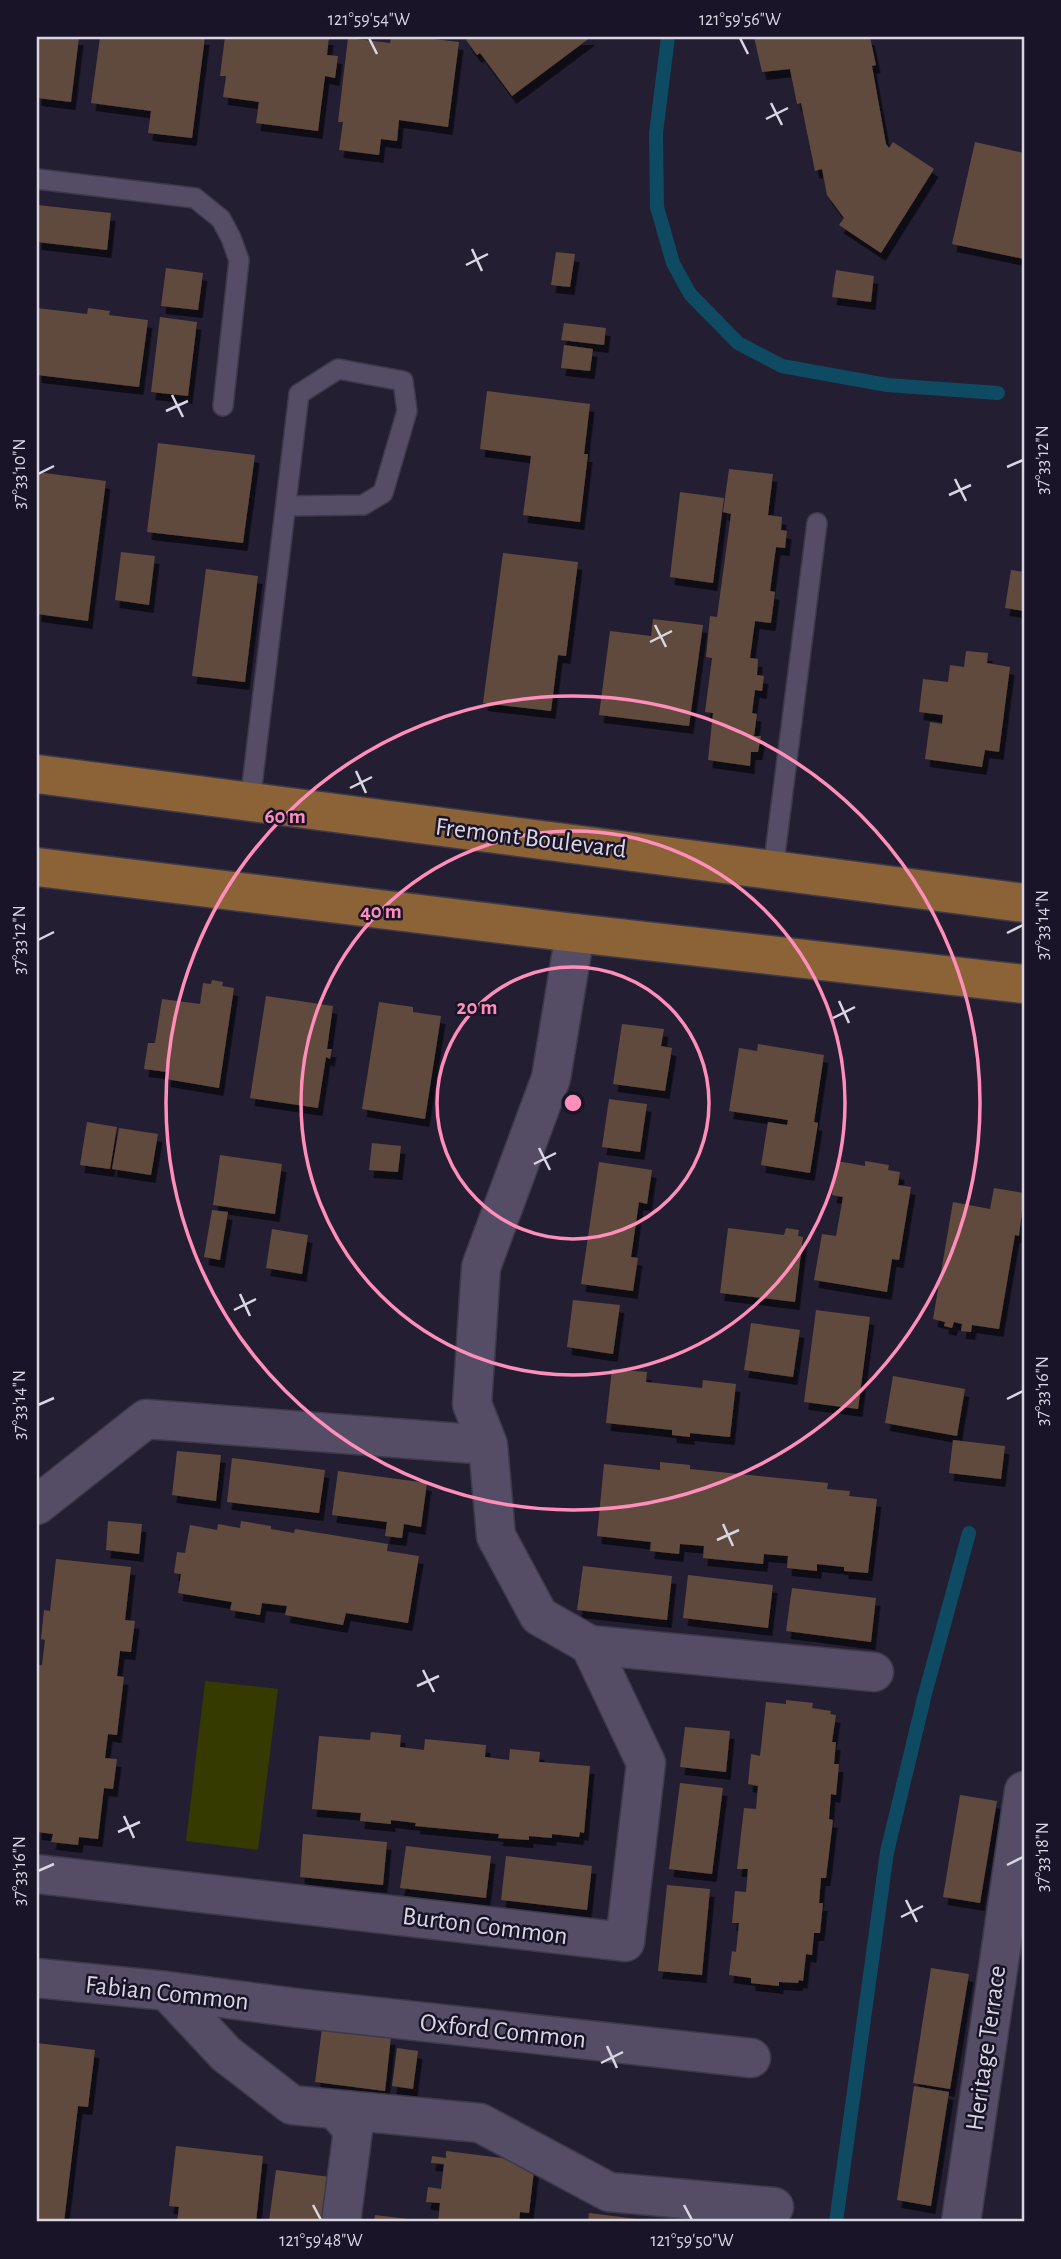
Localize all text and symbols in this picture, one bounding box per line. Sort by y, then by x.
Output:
text: 121°59'54"W [328,11,410,29]
text: 121°59'56"W [699,11,781,29]
text: 37°33'12"N [1034,425,1052,495]
text: 37°33'10"N [11,438,29,510]
text: 60 m [264,806,306,827]
street label: Fremont Boulevard [434,813,628,863]
text: 37°33'14"N [1034,890,1052,960]
text: 40 m [360,901,402,922]
text: 37°33'12"N [11,905,29,975]
text: 20 m [457,997,497,1018]
centre of rings [561,1091,585,1115]
text: 37°33'16"N [1034,1356,1052,1426]
text: 37°33'14"N [11,1370,29,1440]
text: 37°33'18"N [1034,1822,1052,1892]
text: 37°33'16"N [11,1836,29,1906]
street label: Burton Common [401,1903,569,1949]
street label: Heritage Terrace [962,1964,1010,2132]
street label: Fabian Common [84,1971,250,2015]
street label: Oxford Common [419,2009,587,2053]
text: 121°59'48"W [279,2232,363,2250]
text: 121°59'50"W [650,2232,734,2250]

